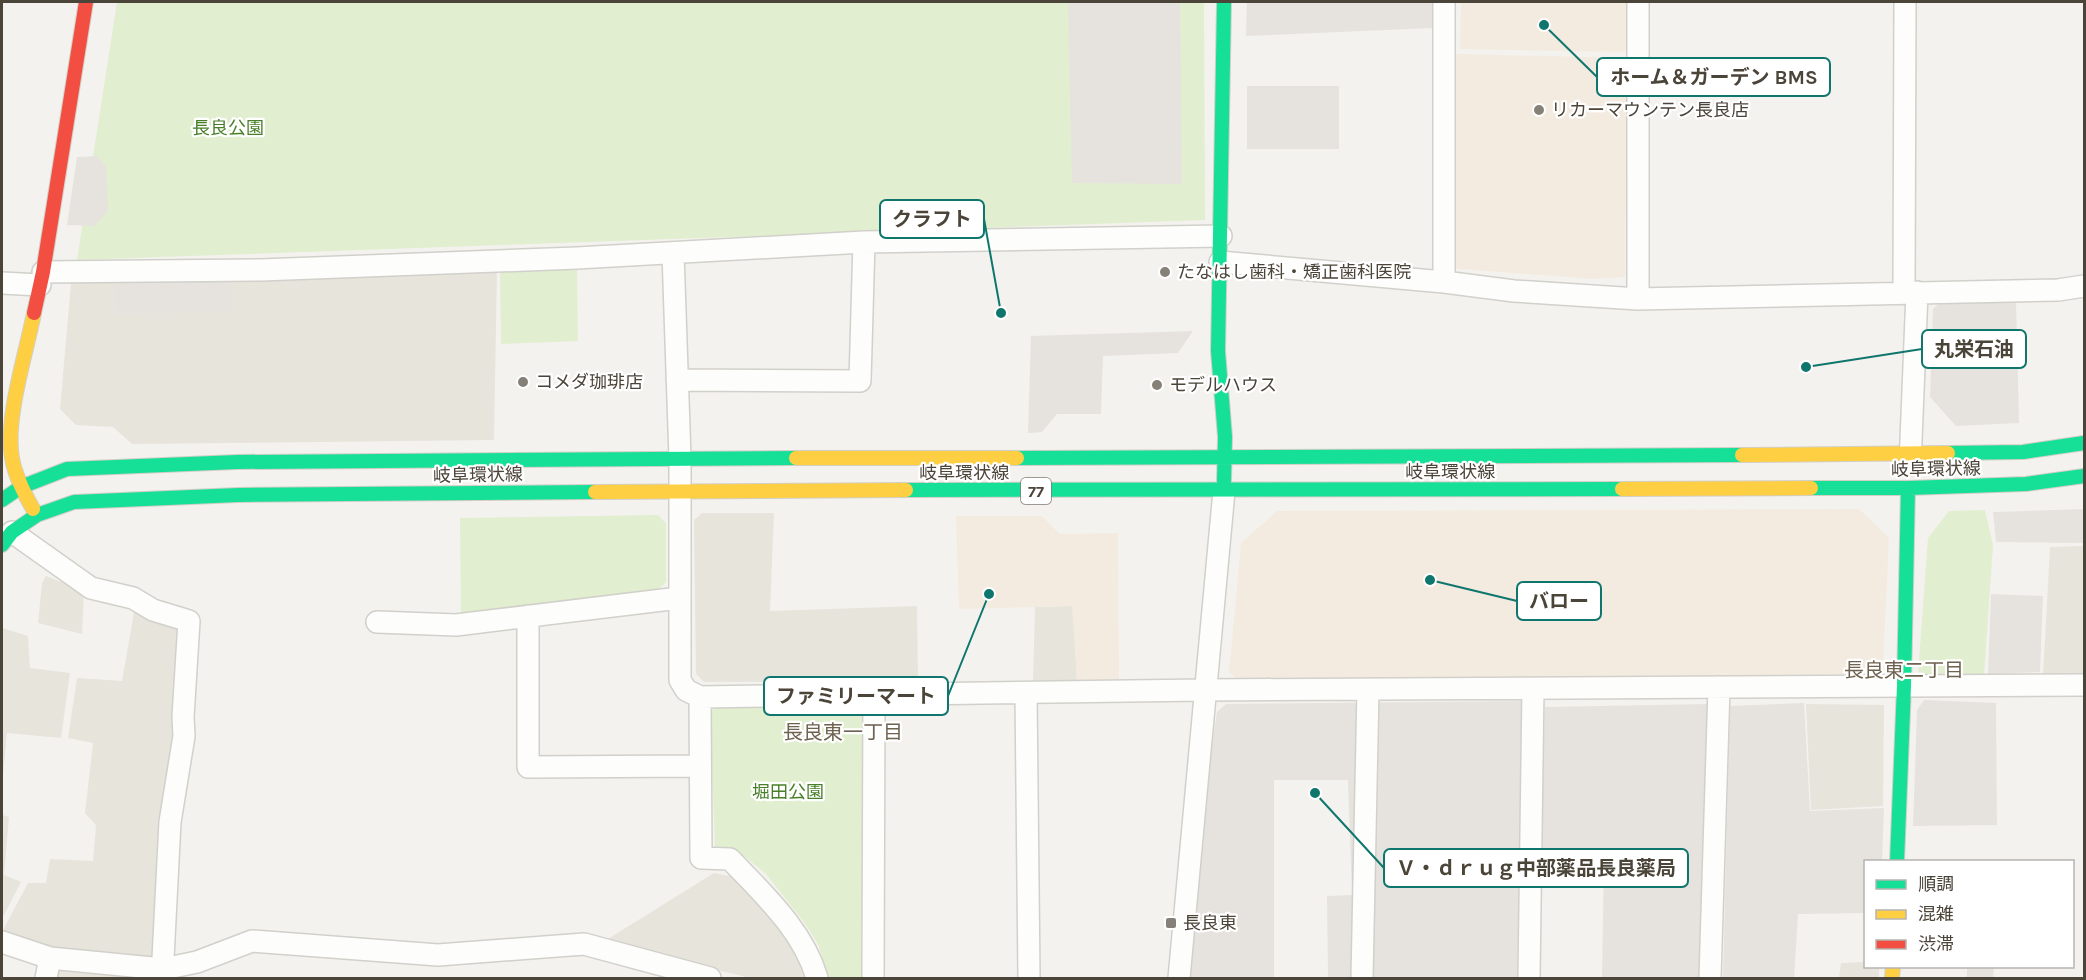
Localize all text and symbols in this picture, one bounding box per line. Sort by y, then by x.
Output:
callout: ホーム＆ガーデン BMS [1597,58,1830,96]
text: ホーム＆ガーデン BMS [1610,66,1818,89]
place label: リカーマウンテン長良店 [1551,99,1749,121]
marker: リカーマウンテン長良店 [1532,103,1546,117]
park label: 長良公園 [192,117,264,139]
callout: クラフト [880,200,984,238]
text: クラフト [892,208,972,231]
place label: たなはし歯科・矯正歯科医院 [1177,261,1411,283]
marker: たなはし歯科・矯正歯科医院 [1158,265,1172,279]
callout: 丸栄石油 [1922,330,2026,368]
text: 丸栄石油 [1934,338,2014,361]
place label: コメダ珈琲店 [535,371,643,393]
place label: モデルハウス [1169,374,1277,396]
marker: コメダ珈琲店 [516,375,530,389]
marker: モデルハウス [1150,378,1164,392]
street label: 岐阜環状線 [1891,457,1981,481]
street label: 岐阜環状線 [1405,461,1495,483]
street label: 岐阜環状線 [919,462,1009,484]
street label: 岐阜環状線 [433,463,523,487]
road number: 77 [1021,478,1051,504]
callout: バロー [1517,582,1601,620]
text: バロー [1529,590,1589,613]
district label: 長良東二丁目 [1844,659,1964,682]
callout: ファミリーマート [764,677,948,715]
text: ファミリーマート [776,685,936,708]
district label: 長良東一丁目 [783,721,903,744]
park label: 堀田公園 [752,781,824,803]
callout: Ｖ・ｄｒｕｇ中部薬品長良薬局 [1384,849,1688,887]
text: Ｖ・ｄｒｕｇ中部薬品長良薬局 [1396,857,1676,880]
legend [1864,860,2074,968]
text: 順調 [1918,873,1954,895]
text: 混雑 [1918,903,1954,925]
place label: 長良東 [1183,912,1237,934]
marker: 長良東 [1164,916,1178,930]
text: 渋滞 [1918,933,1954,955]

